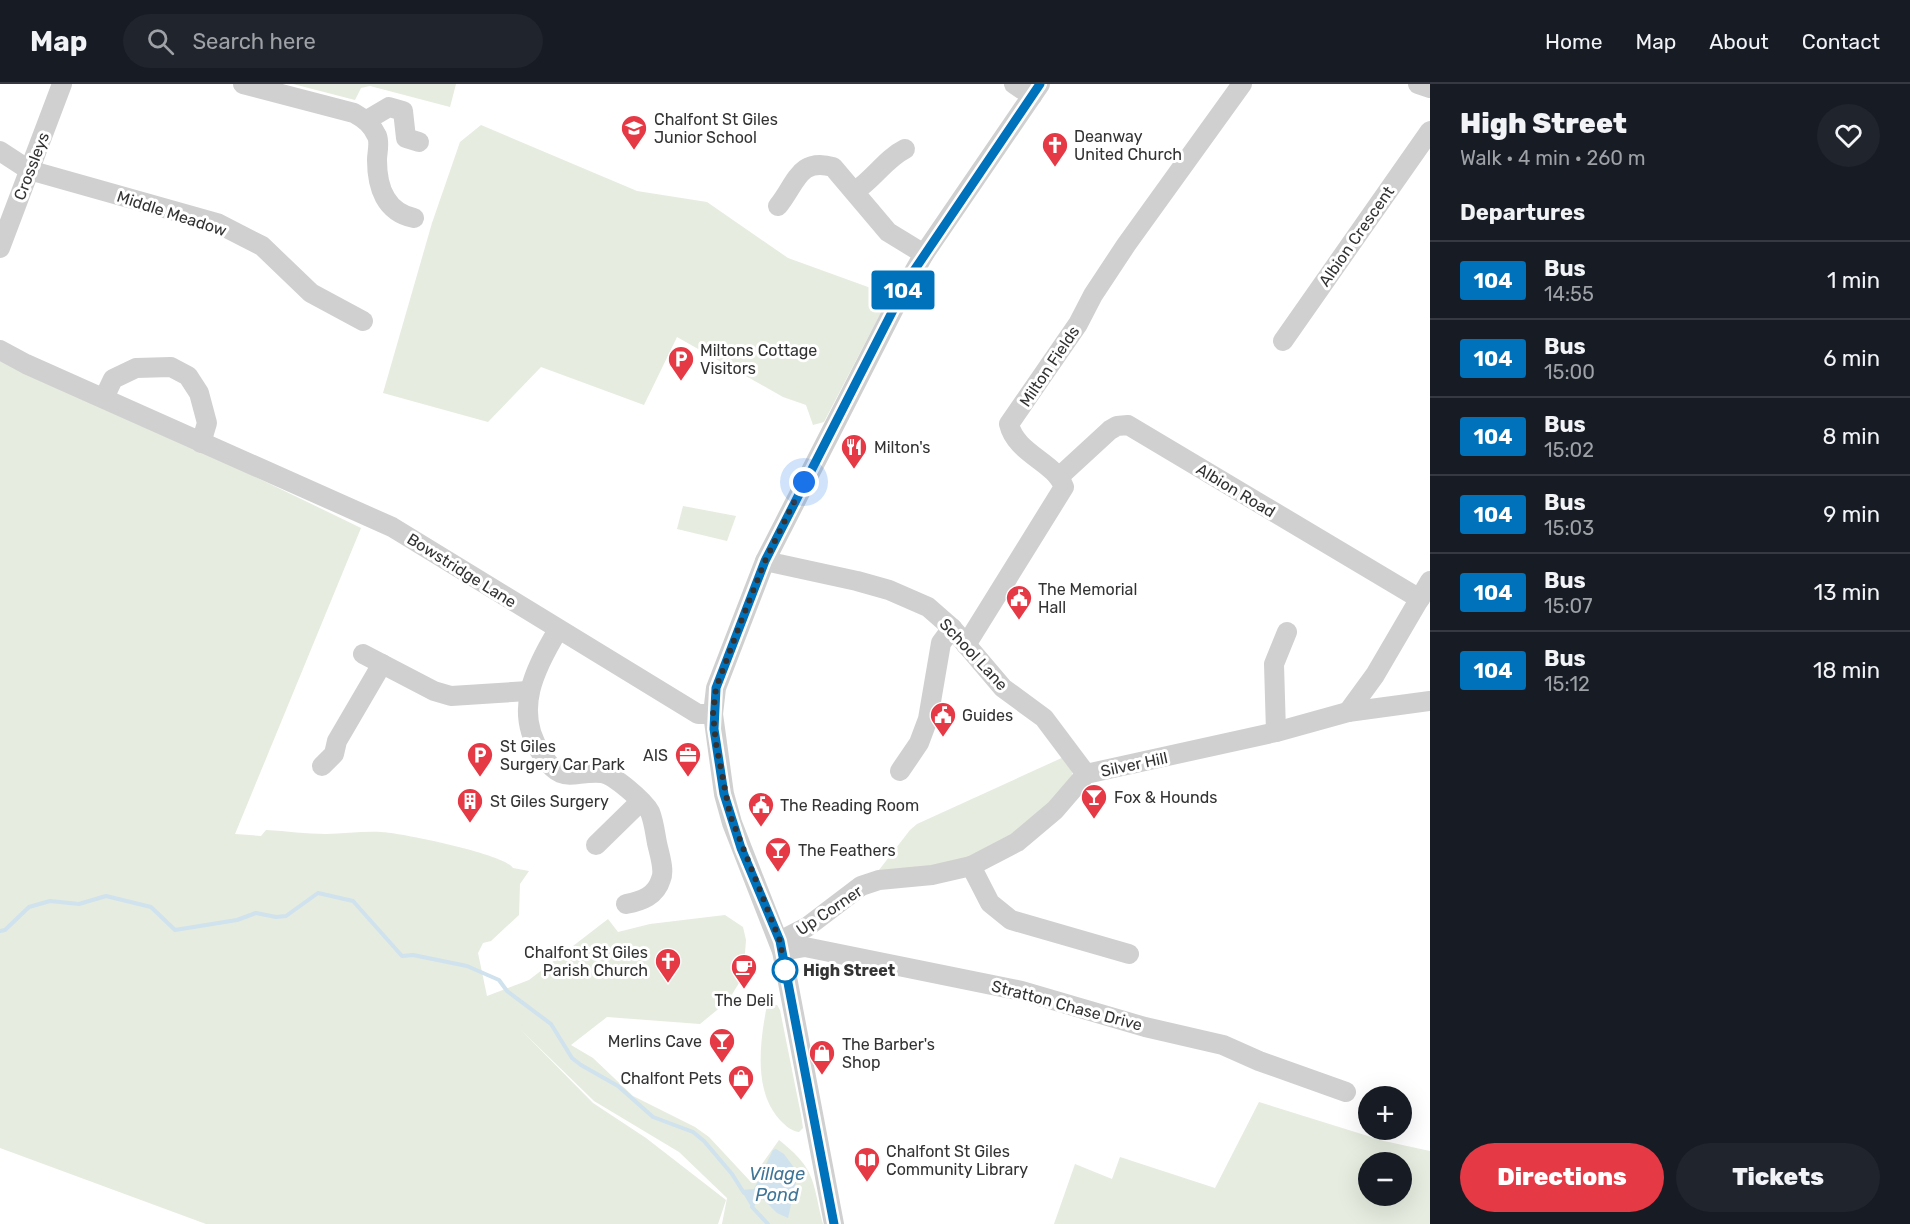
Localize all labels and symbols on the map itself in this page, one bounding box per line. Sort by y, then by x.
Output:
place label: Chalfont St Giles Junior School [654,110,778,147]
school or university icon: Chalfont St Giles Junior School [619,113,649,151]
place label: Deanway United Church [1074,127,1182,164]
street label: Crossleys [10,129,53,203]
church icon: Deanway United Church [1040,130,1070,168]
street label: Albion Crescent [1315,182,1398,290]
street label: Middle Meadow [115,187,229,240]
line badge: 104 [868,270,938,310]
street label: Milton Fields [1015,322,1083,410]
place label: Miltons Cottage Visitors [700,341,817,378]
parking icon: Miltons Cottage Visitors [666,344,696,382]
restaurant icon: Milton's [839,432,869,470]
place label: Milton's [874,438,930,457]
street label: Albion Road [1193,459,1279,521]
your location [789,467,819,497]
street label: Bowstridge Lane [404,529,520,612]
place label: The Memorial Hall [1038,580,1137,617]
public building icon: The Memorial Hall [1004,583,1034,621]
street label: School Lane [936,615,1012,694]
public building icon: Guides [928,700,958,738]
place label: Guides [962,706,1013,725]
place label: St Giles Surgery Car Park [500,737,626,774]
parking icon: St Giles Surgery Car Park [465,740,495,778]
office icon: AIS [673,740,703,778]
place label: AIS [643,746,668,765]
street label: Silver Hill [1099,748,1169,781]
bar icon: Fox & Hounds [1079,782,1109,820]
building icon: St Giles Surgery [455,786,485,824]
place label: Fox & Hounds [1114,788,1217,807]
public building icon: The Reading Room [746,790,776,828]
place label: St Giles Surgery [490,792,609,811]
place label: The Reading Room [780,796,919,815]
bar icon: The Feathers [763,835,793,873]
place label: The Feathers [798,841,896,860]
street label: Up Corner [793,881,866,939]
place label: Chalfont St Giles Parish Church [524,943,648,980]
church icon: Chalfont St Giles Parish Church [653,946,683,984]
cafe icon: The Deli [729,952,759,990]
marker: High Street [772,957,798,983]
place label: High Street [803,961,896,980]
street label: Stratton Chase Drive [990,976,1144,1035]
place label: The Deli [714,991,774,1010]
bar icon: Merlins Cave [707,1026,737,1064]
place label: Merlins Cave [608,1032,702,1051]
place label: The Barber's Shop [842,1035,935,1072]
shop icon: The Barber's Shop [807,1038,837,1076]
shop icon: Chalfont Pets [726,1063,756,1101]
place label: Chalfont Pets [620,1069,722,1088]
place label: Chalfont St Giles Community Library [886,1142,1028,1179]
library icon: Chalfont St Giles Community Library [852,1145,882,1183]
water label: Village Pond [749,1163,805,1206]

